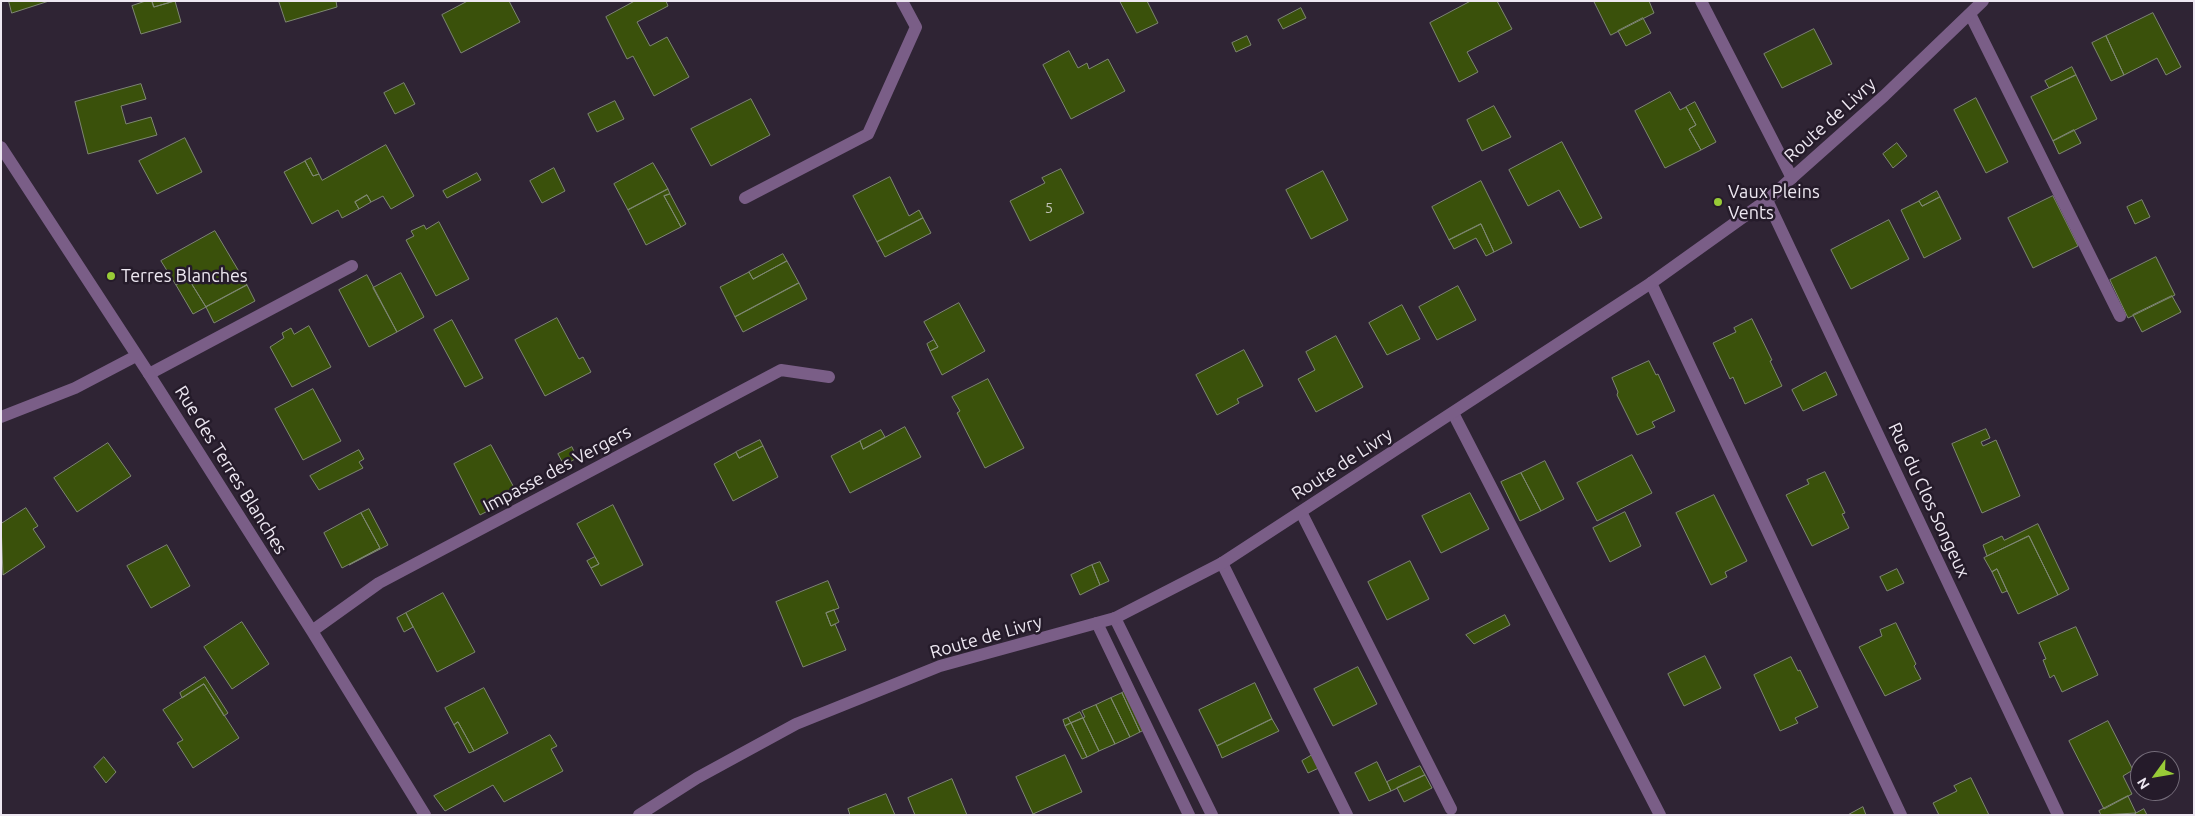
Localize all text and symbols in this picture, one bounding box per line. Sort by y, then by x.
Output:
street label: Route de Livry [1780,73,1880,167]
place label: Vaux Pleins Vents [1728,181,1820,223]
marker: Vaux Pleins Vents [1712,196,1724,208]
house number: 5 [1045,199,1053,217]
place label: Terres Blanches [121,265,248,287]
marker: Terres Blanches [105,270,117,282]
street label: Rue des Terres Blanches [170,382,292,558]
street label: Rue du Clos Songeux [1884,419,1974,581]
street label: Impasse des Vergers [479,421,635,517]
street label: Route de Livry [1288,423,1396,505]
street label: Route de Livry [927,611,1045,663]
north arrow [2130,751,2180,801]
text: N [2134,775,2153,792]

